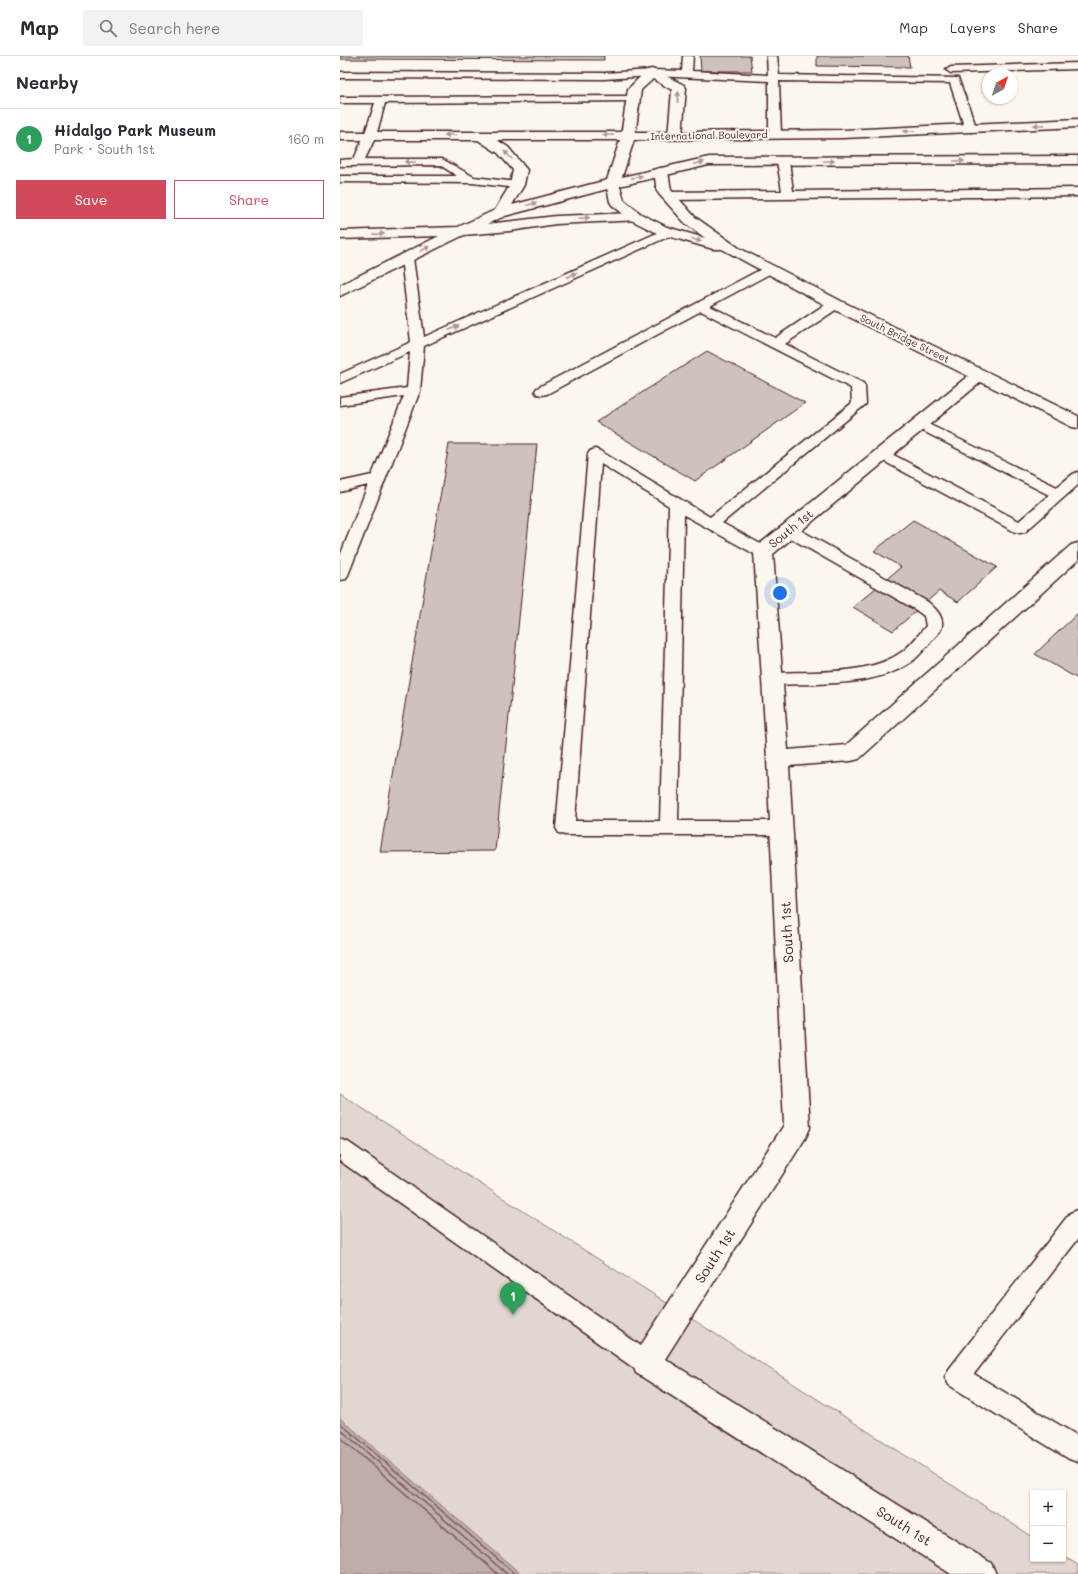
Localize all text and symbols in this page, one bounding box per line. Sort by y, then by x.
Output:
search box [83,10,363,46]
text: Map [20,15,59,40]
icon: search [97,17,119,39]
text: Search here [129,18,220,38]
text: Map [899,18,928,37]
text: Layers [950,18,996,37]
text: Share [1018,18,1058,37]
north arrow [982,68,1018,104]
text: Nearby [16,71,78,93]
one-way arrow [675,91,682,103]
text: Hidalgo Park Museum [54,120,216,140]
one-way arrow [1033,122,1045,129]
street label: International Boulevard [650,127,768,143]
one-way arrow [902,128,915,134]
text: 1 [26,130,32,147]
text: 160 m [288,130,324,147]
one-way arrow [444,132,456,139]
one-way arrow [602,132,614,139]
text: Park · South 1st [54,140,155,157]
one-way arrow [503,150,512,160]
one-way arrow [823,158,836,164]
one-way arrow [953,158,966,164]
one-way arrow [403,159,416,165]
one-way arrow [693,160,705,166]
one-way arrow [631,174,643,180]
button: Save [16,180,166,219]
button: Share [174,180,324,219]
one-way arrow [526,201,538,207]
one-way arrow [578,215,590,222]
one-way arrow [373,231,386,237]
one-way arrow [691,237,703,243]
one-way arrow [419,246,431,252]
one-way arrow [567,272,578,278]
street label: South Bridge Street [858,310,952,366]
one-way arrow [448,325,459,331]
street label: South 1st [765,505,816,551]
your location [770,583,790,603]
street label: South 1st [775,901,798,963]
street label: South 1st [690,1225,739,1287]
pin: 1 [500,1282,526,1315]
map controls [1030,1490,1066,1562]
button: + [1030,1490,1066,1526]
street label: South 1st [873,1501,935,1550]
button: − [1030,1526,1066,1562]

